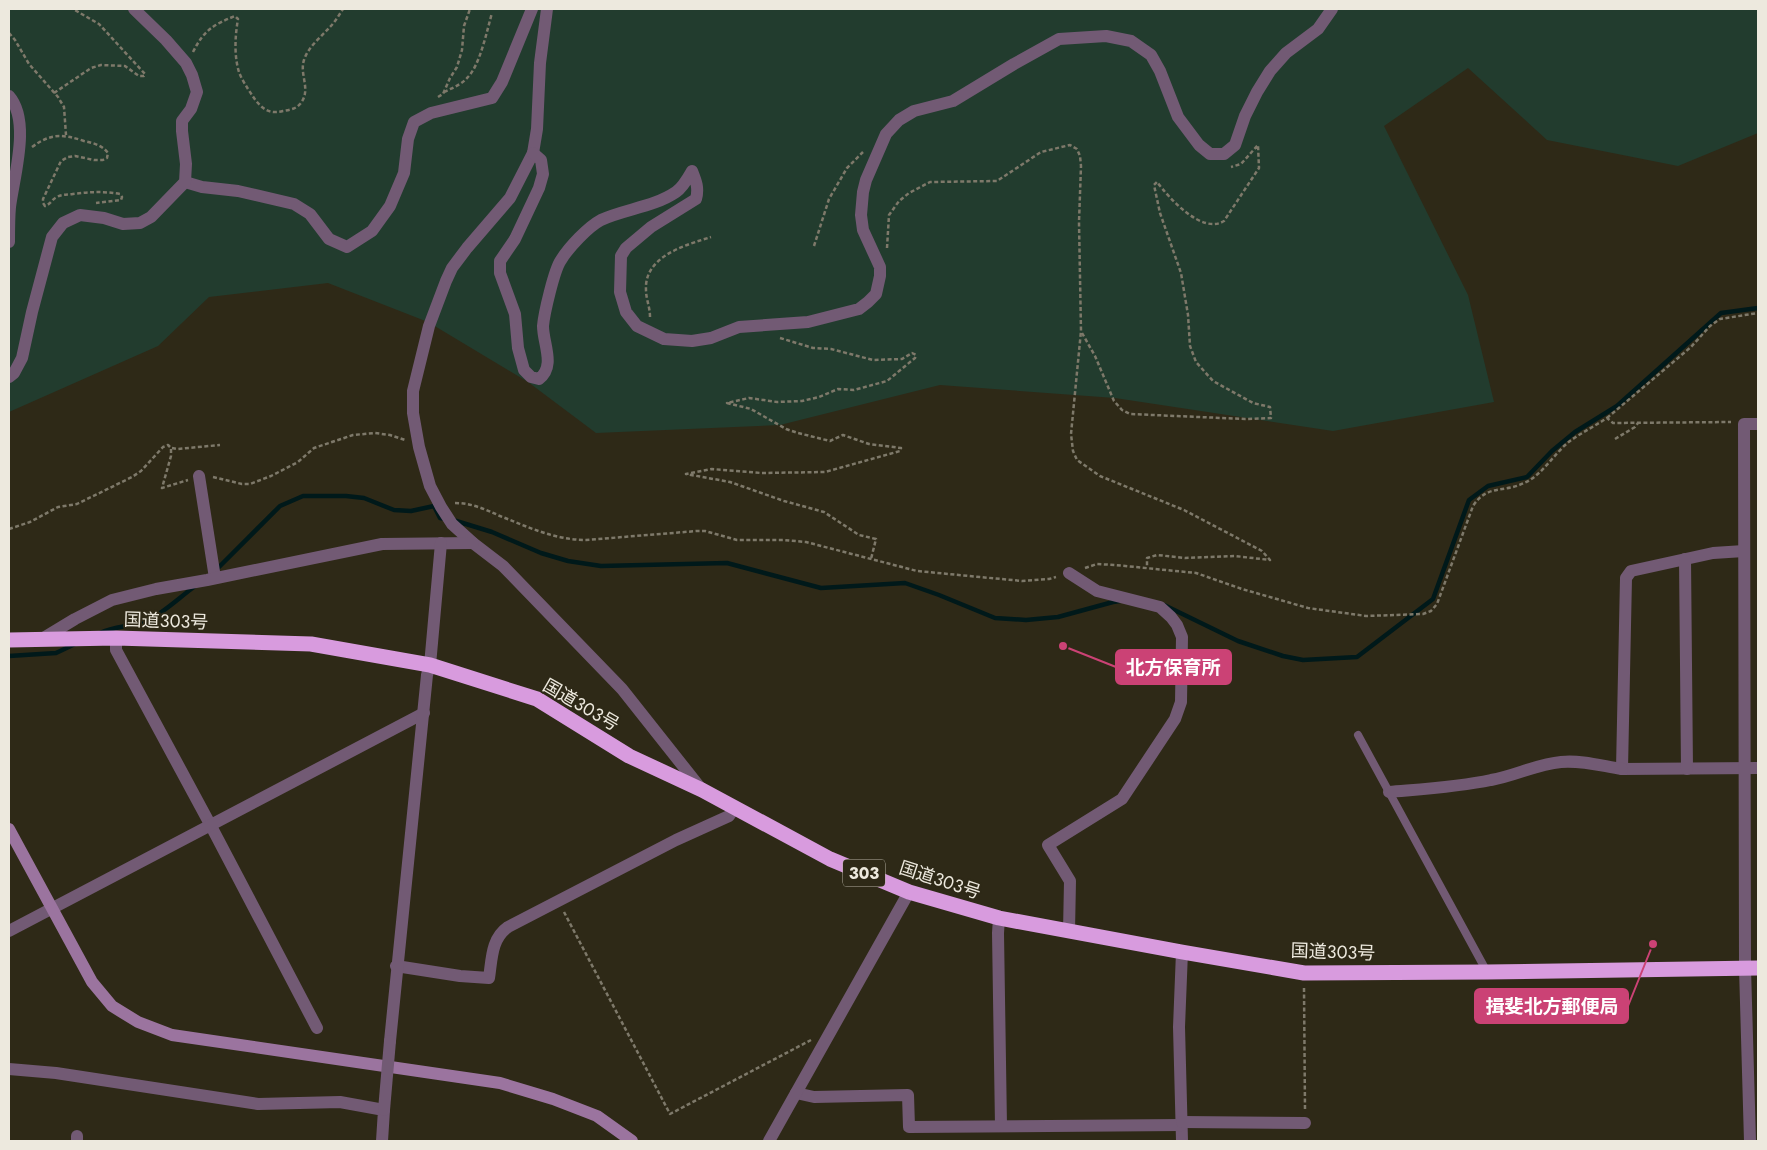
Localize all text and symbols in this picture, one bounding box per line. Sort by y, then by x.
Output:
street label: 国道303号 [123,607,209,635]
callout: 北方保育所 [1116,650,1231,684]
text: 北方保育所 [1125,654,1221,681]
street label: 国道303号 [538,673,624,737]
street label: 国道303号 [896,855,984,905]
road number: 303 [843,860,885,886]
street label: 国道303号 [1290,938,1376,966]
callout: 揖斐北方郵便局 [1475,989,1628,1023]
text: 揖斐北方郵便局 [1485,993,1619,1020]

